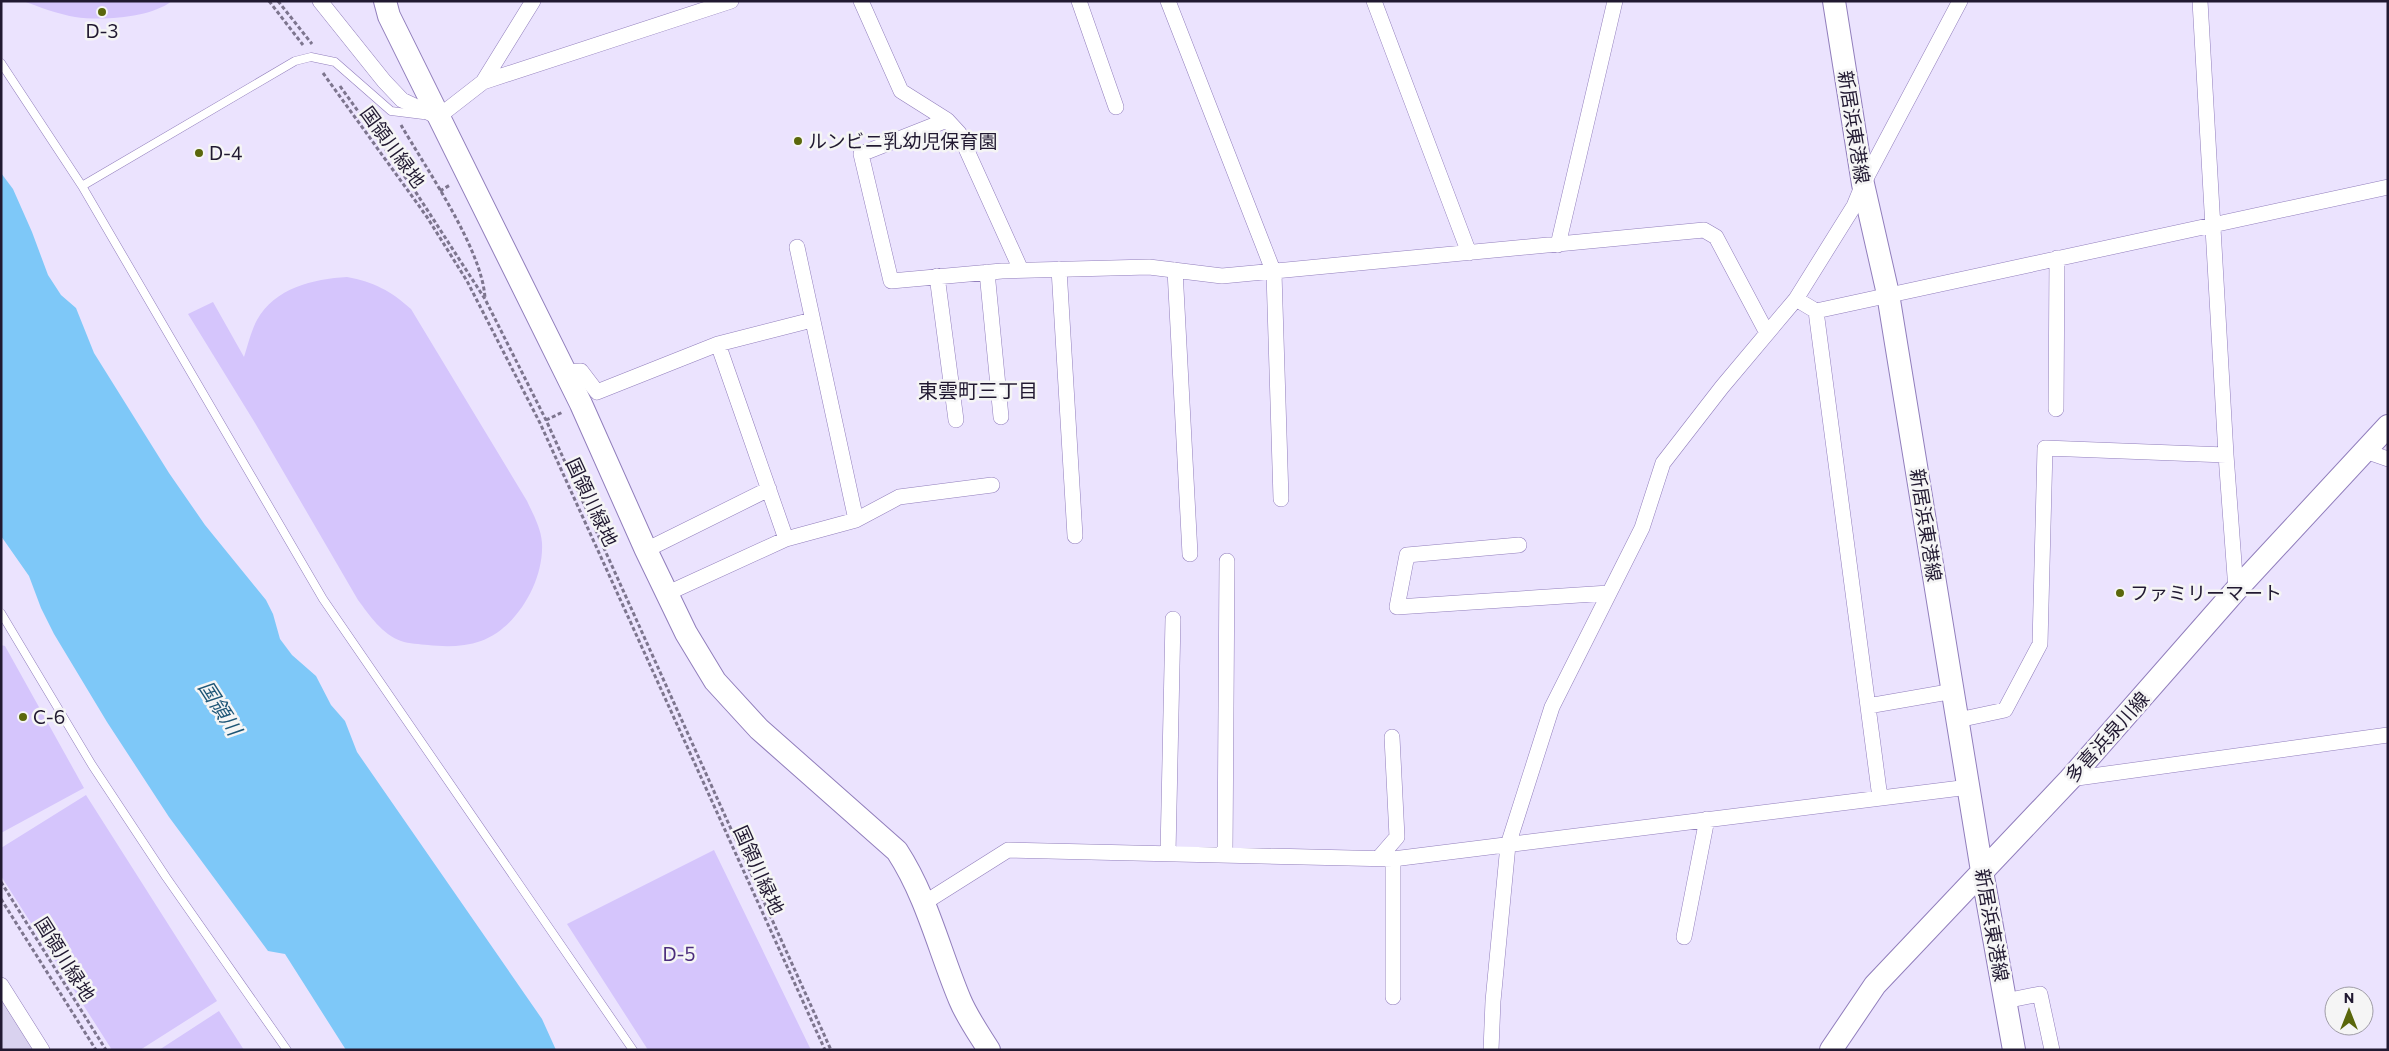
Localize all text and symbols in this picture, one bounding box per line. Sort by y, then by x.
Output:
marker: D-3 [96,6,108,18]
place label: D-3 [86,19,118,42]
street label: 新居浜東港線 [1834,69,1875,185]
street label: 国領川緑地 [356,102,431,192]
place label: ルンビニ乳幼児保育園 [808,129,998,152]
marker: ルンビニ乳幼児保育園 [792,135,804,147]
place label: D-4 [209,141,242,164]
marker: D-4 [193,147,205,159]
district label: 東雲町三丁目 [918,378,1038,402]
street label: 国領川緑地 [562,454,623,550]
street label: 新居浜東港線 [1906,467,1947,583]
place label: ファミリーマート [2130,581,2282,604]
marker: ファミリーマート [2114,587,2126,599]
water label: 国領川 [194,676,248,741]
street label: 多喜浜泉川線 [2060,687,2153,787]
place label: C-6 [33,705,65,728]
marker: C-6 [17,711,29,723]
street label: 国領川緑地 [730,822,789,918]
street label: 新居浜東港線 [1971,867,2014,983]
street label: 国領川緑地 [30,912,100,1005]
park label: D-5 [663,942,695,965]
north arrow [2324,986,2374,1036]
text: N [2344,989,2354,1006]

